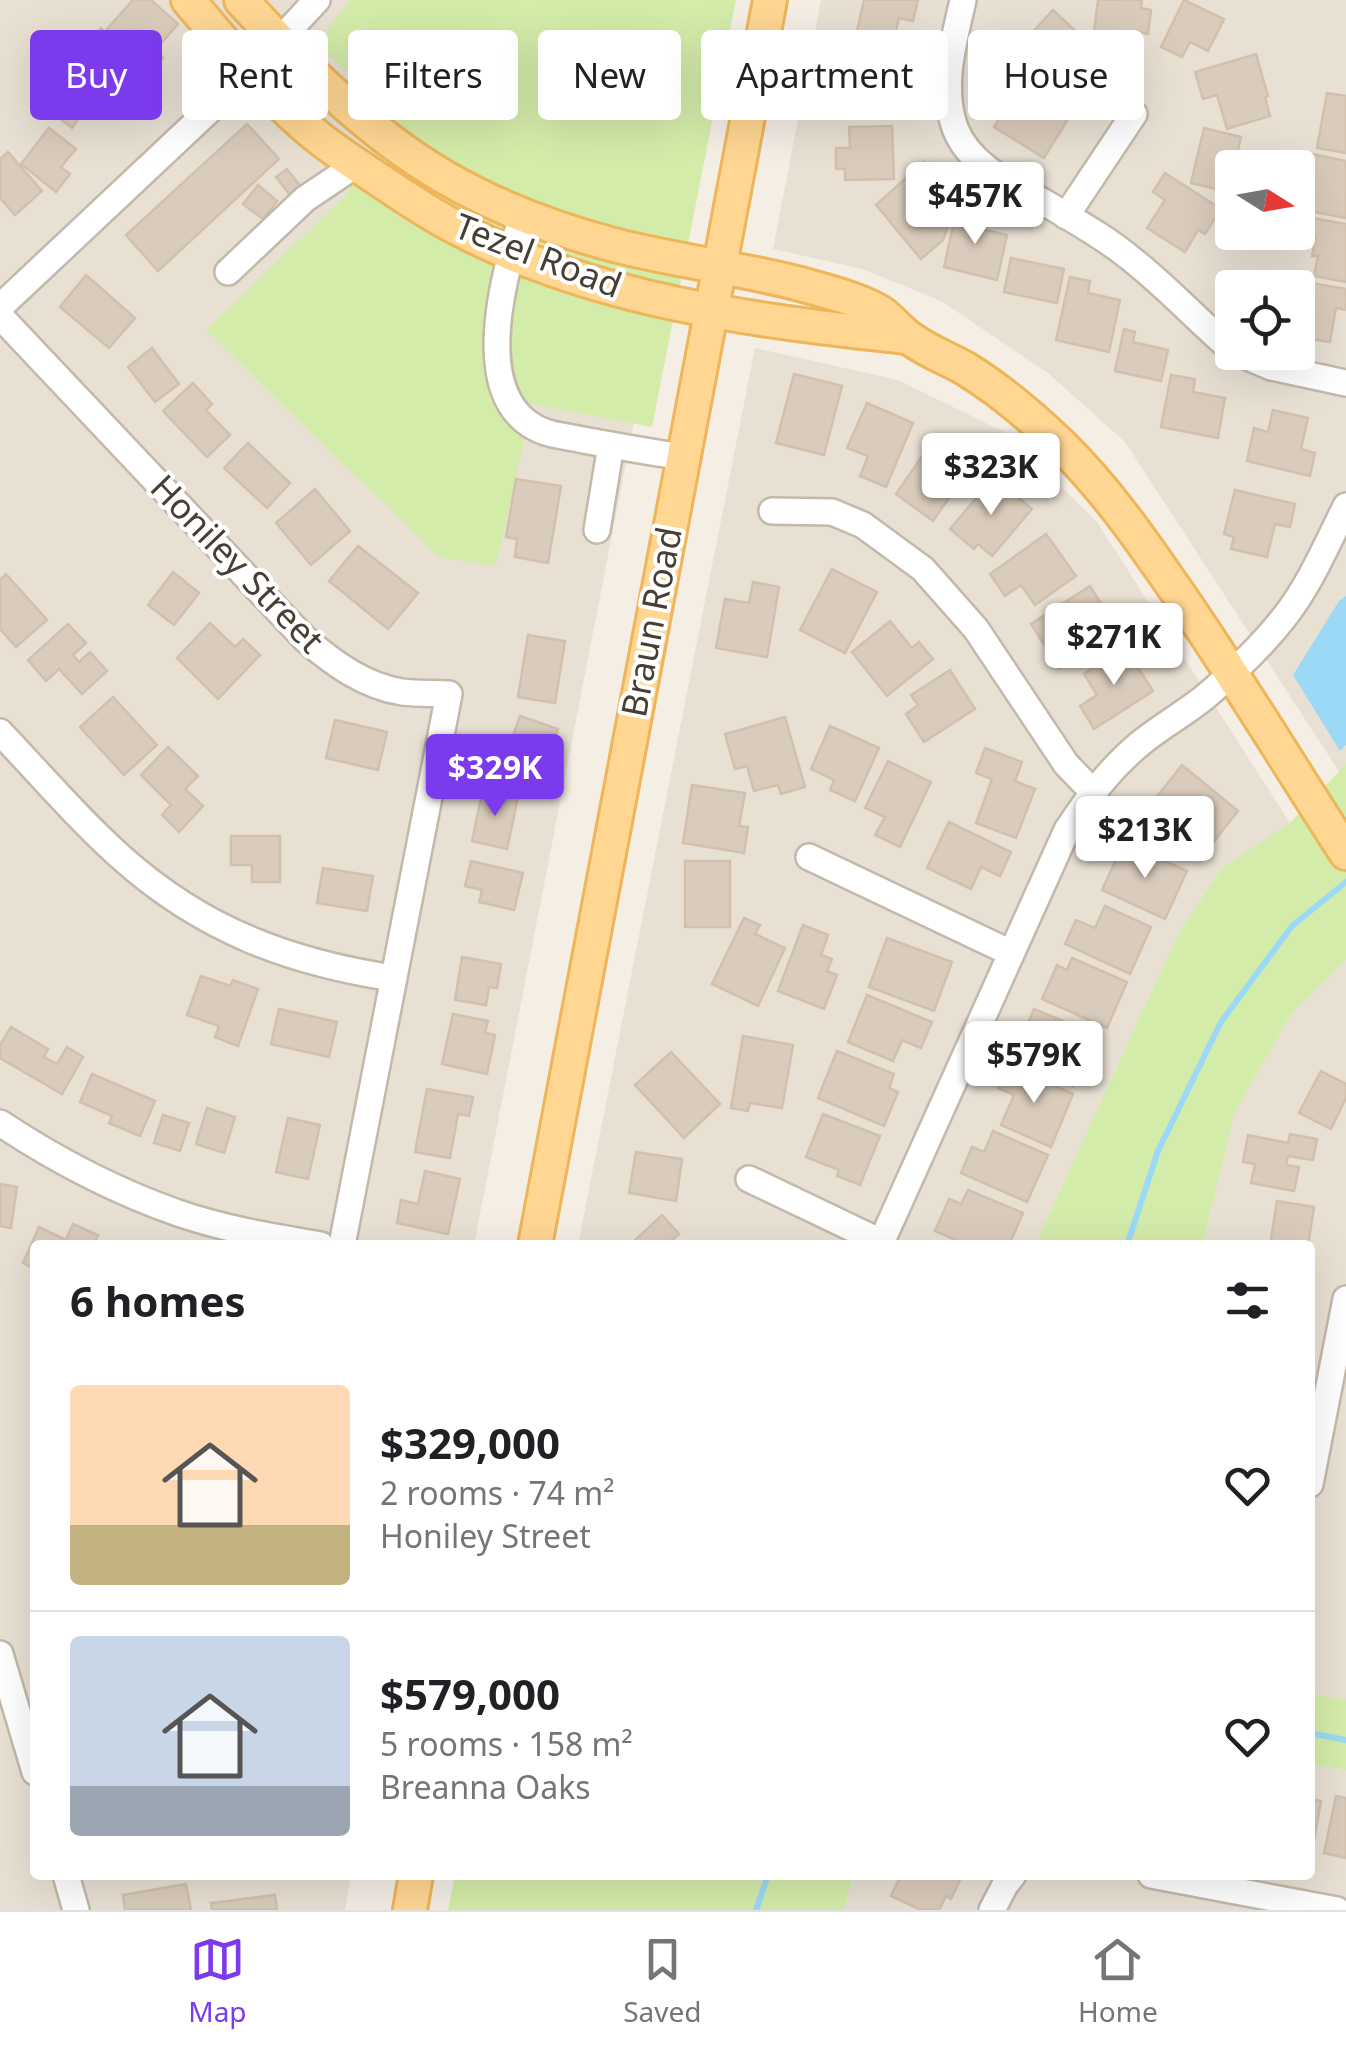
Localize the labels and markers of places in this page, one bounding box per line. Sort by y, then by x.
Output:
pin: $457K [905,162,1045,247]
pin: $323K [921,433,1061,518]
pin: $271K [1044,603,1184,688]
pin: $329K [425,734,565,819]
pin: $213K [1075,796,1215,881]
pin: $579K [964,1021,1104,1106]

